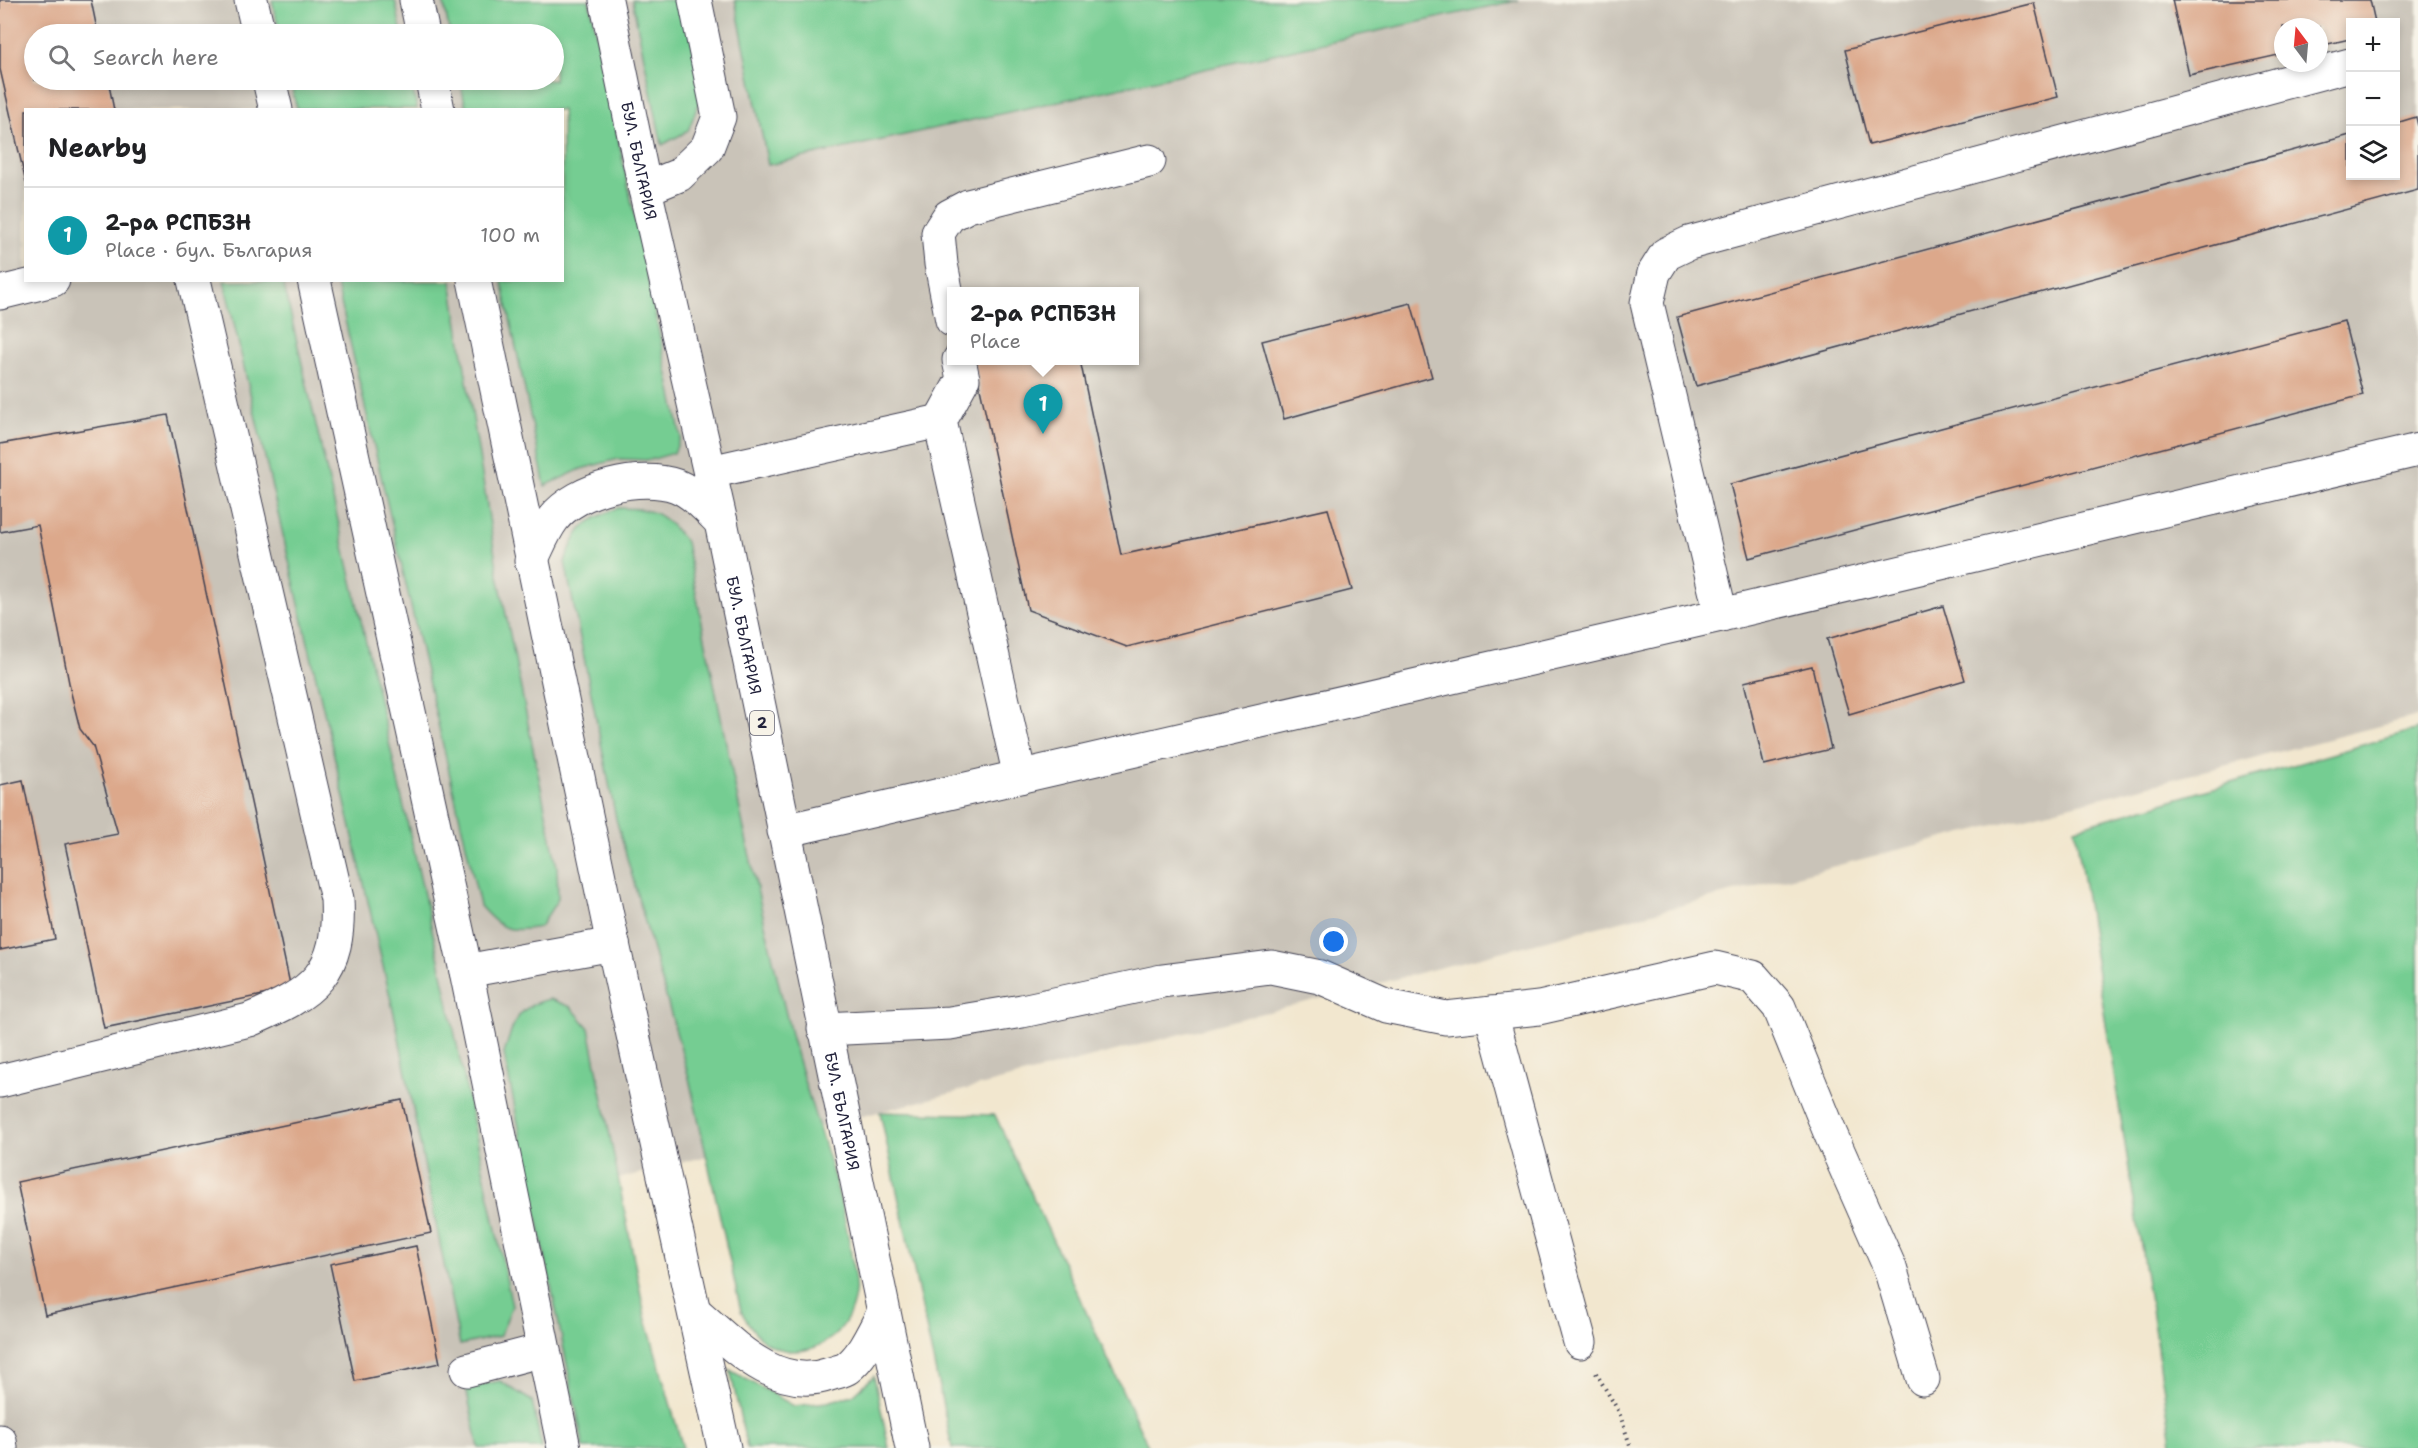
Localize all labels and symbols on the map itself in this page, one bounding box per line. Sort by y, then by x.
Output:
north arrow [2274,18,2328,72]
street label: БУЛ. БЪЛГАРИЯ [616,100,662,222]
pin: 1 [1024,384,1062,434]
street label: БУЛ. БЪЛГАРИЯ [721,574,766,696]
road number: 2 [750,711,774,735]
your location [1319,927,1348,956]
street label: БУЛ. БЪЛГАРИЯ [820,1050,864,1172]

